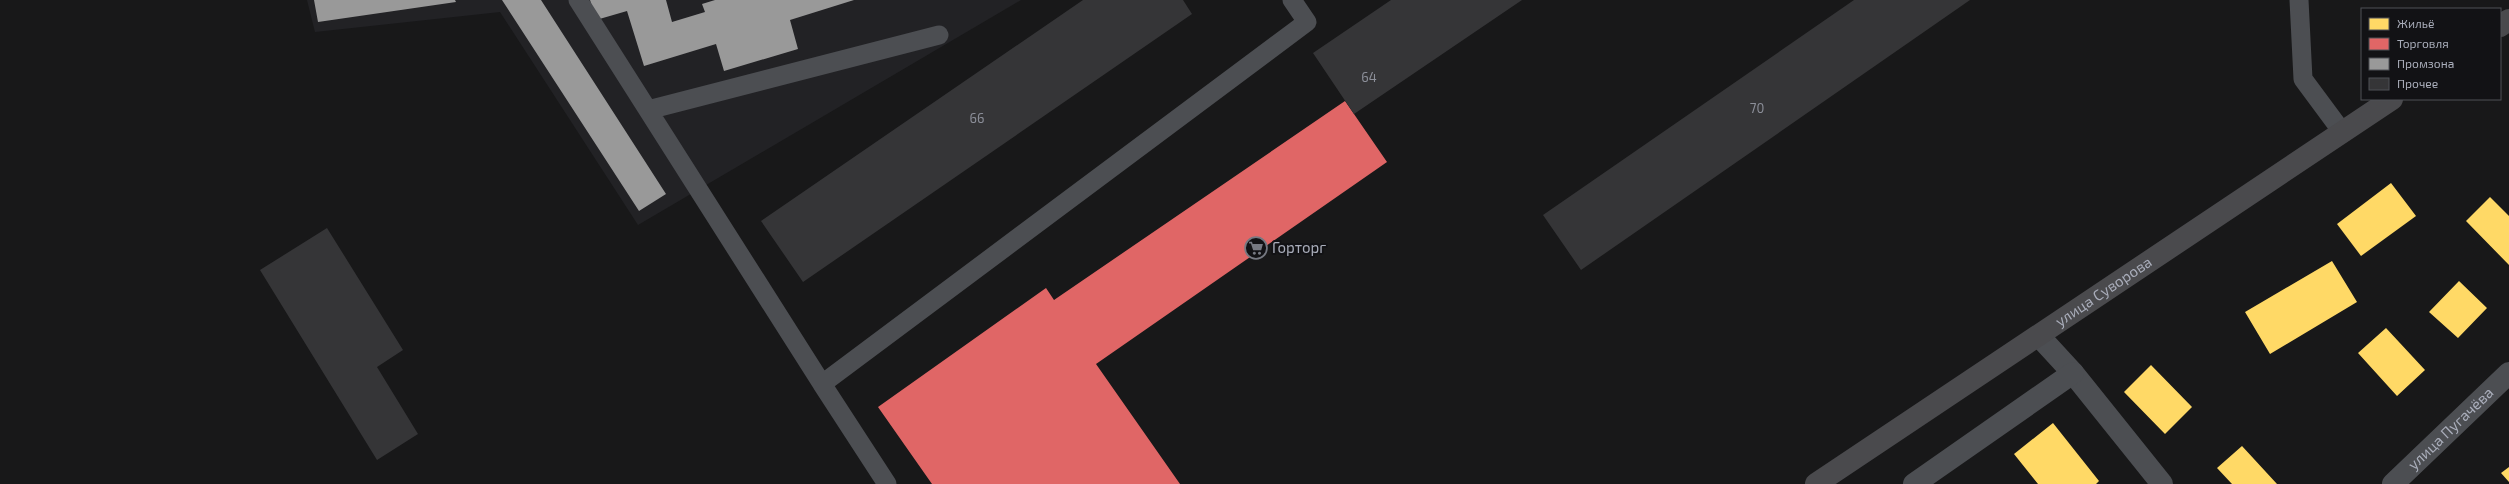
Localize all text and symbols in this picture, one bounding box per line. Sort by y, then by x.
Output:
legend [2361,8,2501,100]
text: Жильё [2397,16,2434,30]
text: Торговля [2397,36,2449,50]
text: Промзона [2397,56,2454,70]
house number: 64 [1361,69,1377,85]
text: Прочее [2397,76,2438,90]
house number: 70 [1750,100,1764,116]
house number: 66 [970,110,984,126]
supermarket icon: Горторг [1243,235,1269,261]
place label: Горторг [1272,238,1326,256]
street label: улица Суворова [2051,252,2155,330]
street label: улица Пугачёва [2404,383,2497,474]

